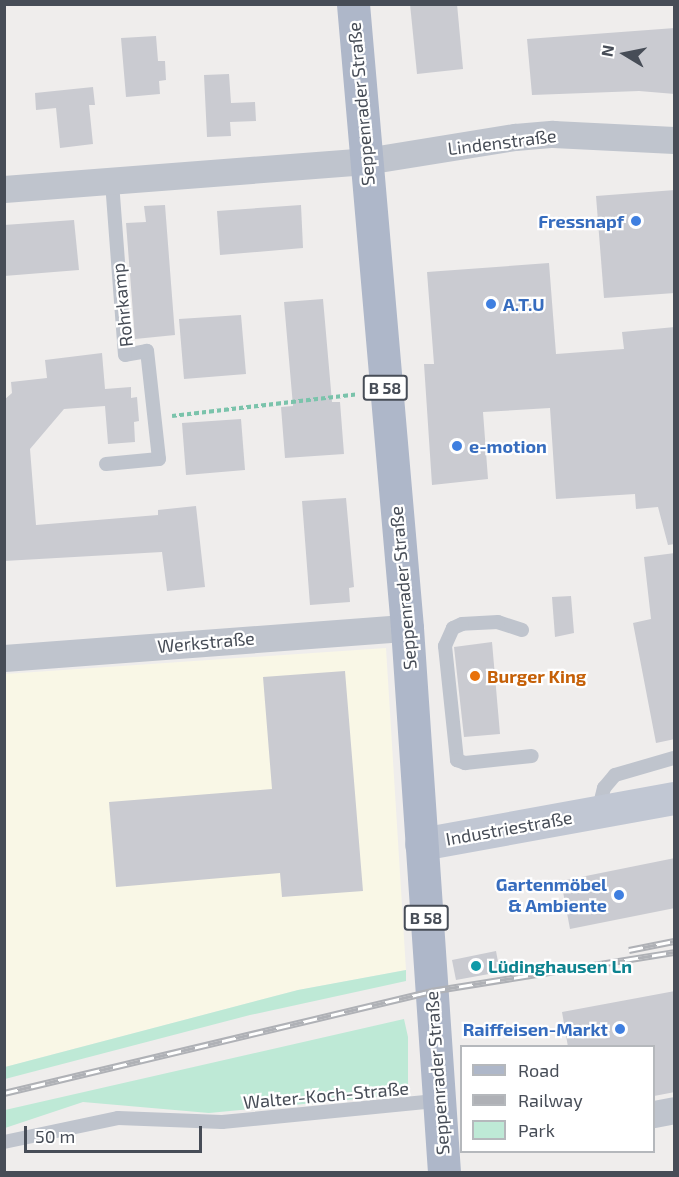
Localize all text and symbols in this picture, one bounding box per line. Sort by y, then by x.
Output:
street label: Seppenrader Straße [343,21,379,187]
north arrow [595,24,655,84]
text: N [596,43,617,58]
street label: Lindenstraße [446,125,558,159]
place label: Fressnapf [538,210,624,232]
marker: Fressnapf [629,214,643,228]
street label: Rohrkamp [107,262,137,348]
place label: A.T.U [503,293,545,315]
marker: A.T.U [484,297,498,311]
road number: B 58 [362,375,408,401]
place label: e-motion [469,435,547,457]
marker: e-motion [450,439,464,453]
street label: Seppenrader Straße [385,505,421,671]
street label: Werkstraße [156,627,256,657]
place label: Burger King [487,665,587,687]
marker: Burger King [468,669,482,683]
street label: Industriestraße [444,806,574,850]
place label: Gartenmöbel & Ambiente [496,874,607,916]
marker: Gartenmöbel & Ambiente [612,888,626,902]
road number: B 58 [404,905,448,931]
place label: Lüdinghausen Ln [488,955,632,977]
marker: Lüdinghausen Ln [469,959,483,973]
street label: Seppenrader Straße [420,990,454,1156]
place label: Raiffeisen-Markt [463,1018,608,1040]
marker: Raiffeisen-Markt [613,1022,627,1036]
legend [460,1045,655,1153]
text: Road [518,1059,559,1081]
street label: Walter-Koch-Straße [242,1077,410,1113]
text: Railway [518,1089,583,1111]
scale bar [27,1114,206,1152]
text: Park [518,1119,555,1141]
text: 50 m [35,1125,75,1147]

